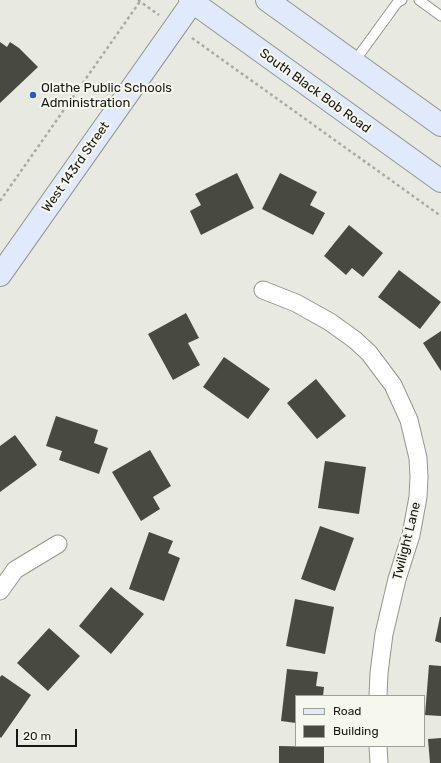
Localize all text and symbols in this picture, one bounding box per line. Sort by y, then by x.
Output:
street label: South Black Bob Road [256,45,374,137]
place label: Olathe Public Schools Administration [41,80,172,111]
marker: Olathe Public Schools Administration [28,90,38,100]
street label: West 143rd Street [39,119,113,215]
street label: Twilight Lane [390,500,424,582]
legend [295,695,425,747]
text: Road [333,704,361,718]
scale bar [18,721,79,747]
text: Building [333,724,379,738]
text: 20 m [23,729,51,743]

